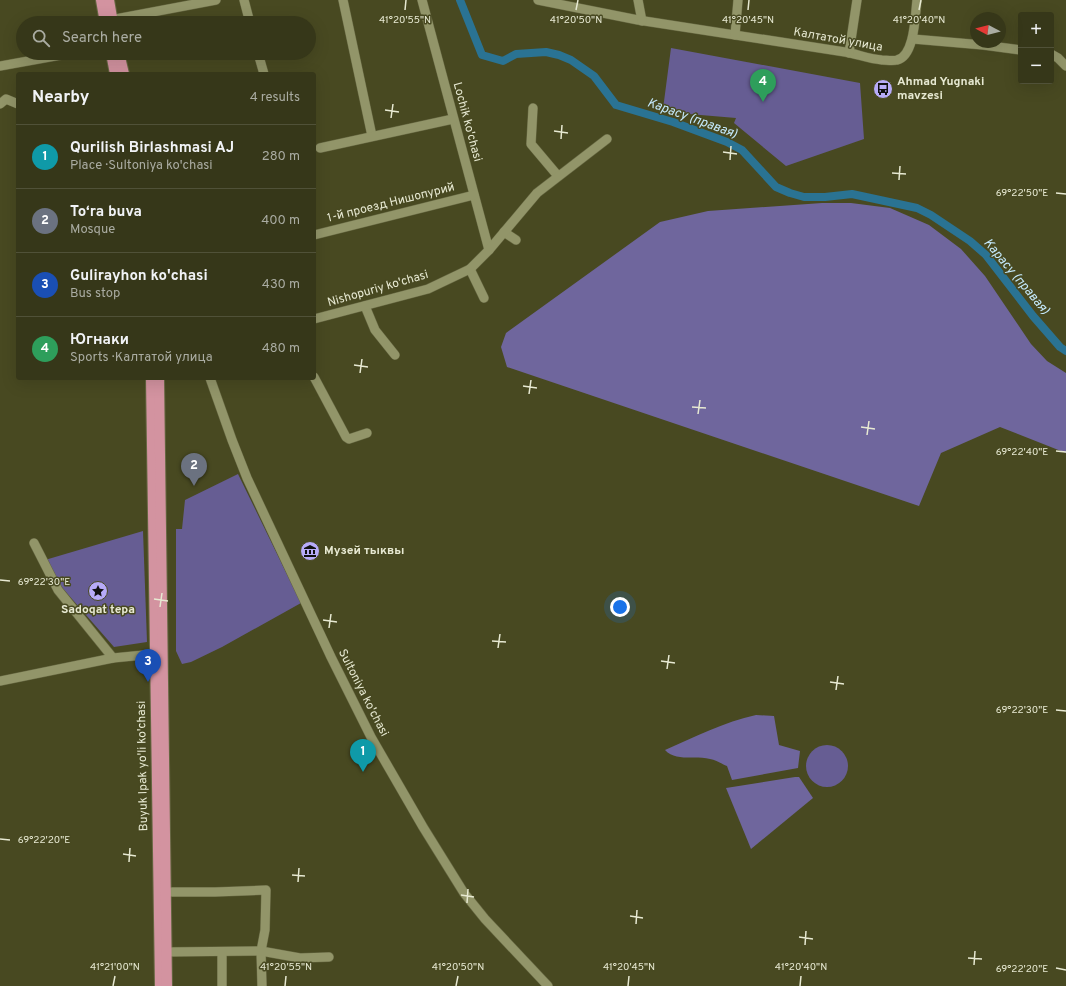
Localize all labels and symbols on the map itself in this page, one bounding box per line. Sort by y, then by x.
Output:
north arrow [970,12,1006,48]
text: 41°20'55"N [379,14,431,27]
text: 41°20'50"N [550,14,602,27]
text: 41°20'45"N [722,14,774,27]
text: 41°20'40"N [893,14,945,27]
street label: Калтатой улица [792,24,884,56]
pin: 4 [750,69,776,102]
place label: Ahmad Yugnaki mavzesi [897,74,984,104]
bus stop icon: Ahmad Yugnaki mavzesi [872,78,894,100]
street label: Lochik ko'chasi [449,80,485,164]
water label: Карасу (правая) [645,95,740,143]
street label: 1-й проезд Нишопурий [326,179,456,227]
text: 69°22'50"E [996,187,1048,200]
water label: Карасу (правая) [979,236,1053,319]
street label: Nishopuriy ko'chasi [326,267,430,311]
text: 69°22'40"E [996,446,1048,459]
pin: 2 [181,453,207,486]
museum icon: Музей тыквы [299,540,321,562]
place label: Музей тыквы [324,543,404,559]
text: 69°22'30"E [18,576,70,589]
place icon: Sadoqat tepa [87,580,109,602]
your location [610,597,630,617]
place label: Sadoqat tepa [61,602,135,618]
street label: Sultoniya ko'chasi [334,646,392,740]
pin: 3 [135,649,161,682]
street label: Buyuk Ipak yo'li ko'chasi [134,701,152,831]
text: 69°22'30"E [996,704,1048,717]
pin: 1 [350,739,376,772]
text: 69°22'20"E [18,834,70,847]
text: 41°21'00"N [90,961,140,974]
text: 41°20'55"N [260,961,312,974]
text: 41°20'50"N [432,961,484,974]
text: 41°20'45"N [603,961,655,974]
text: 41°20'40"N [775,961,827,974]
text: 69°22'20"E [996,963,1048,976]

